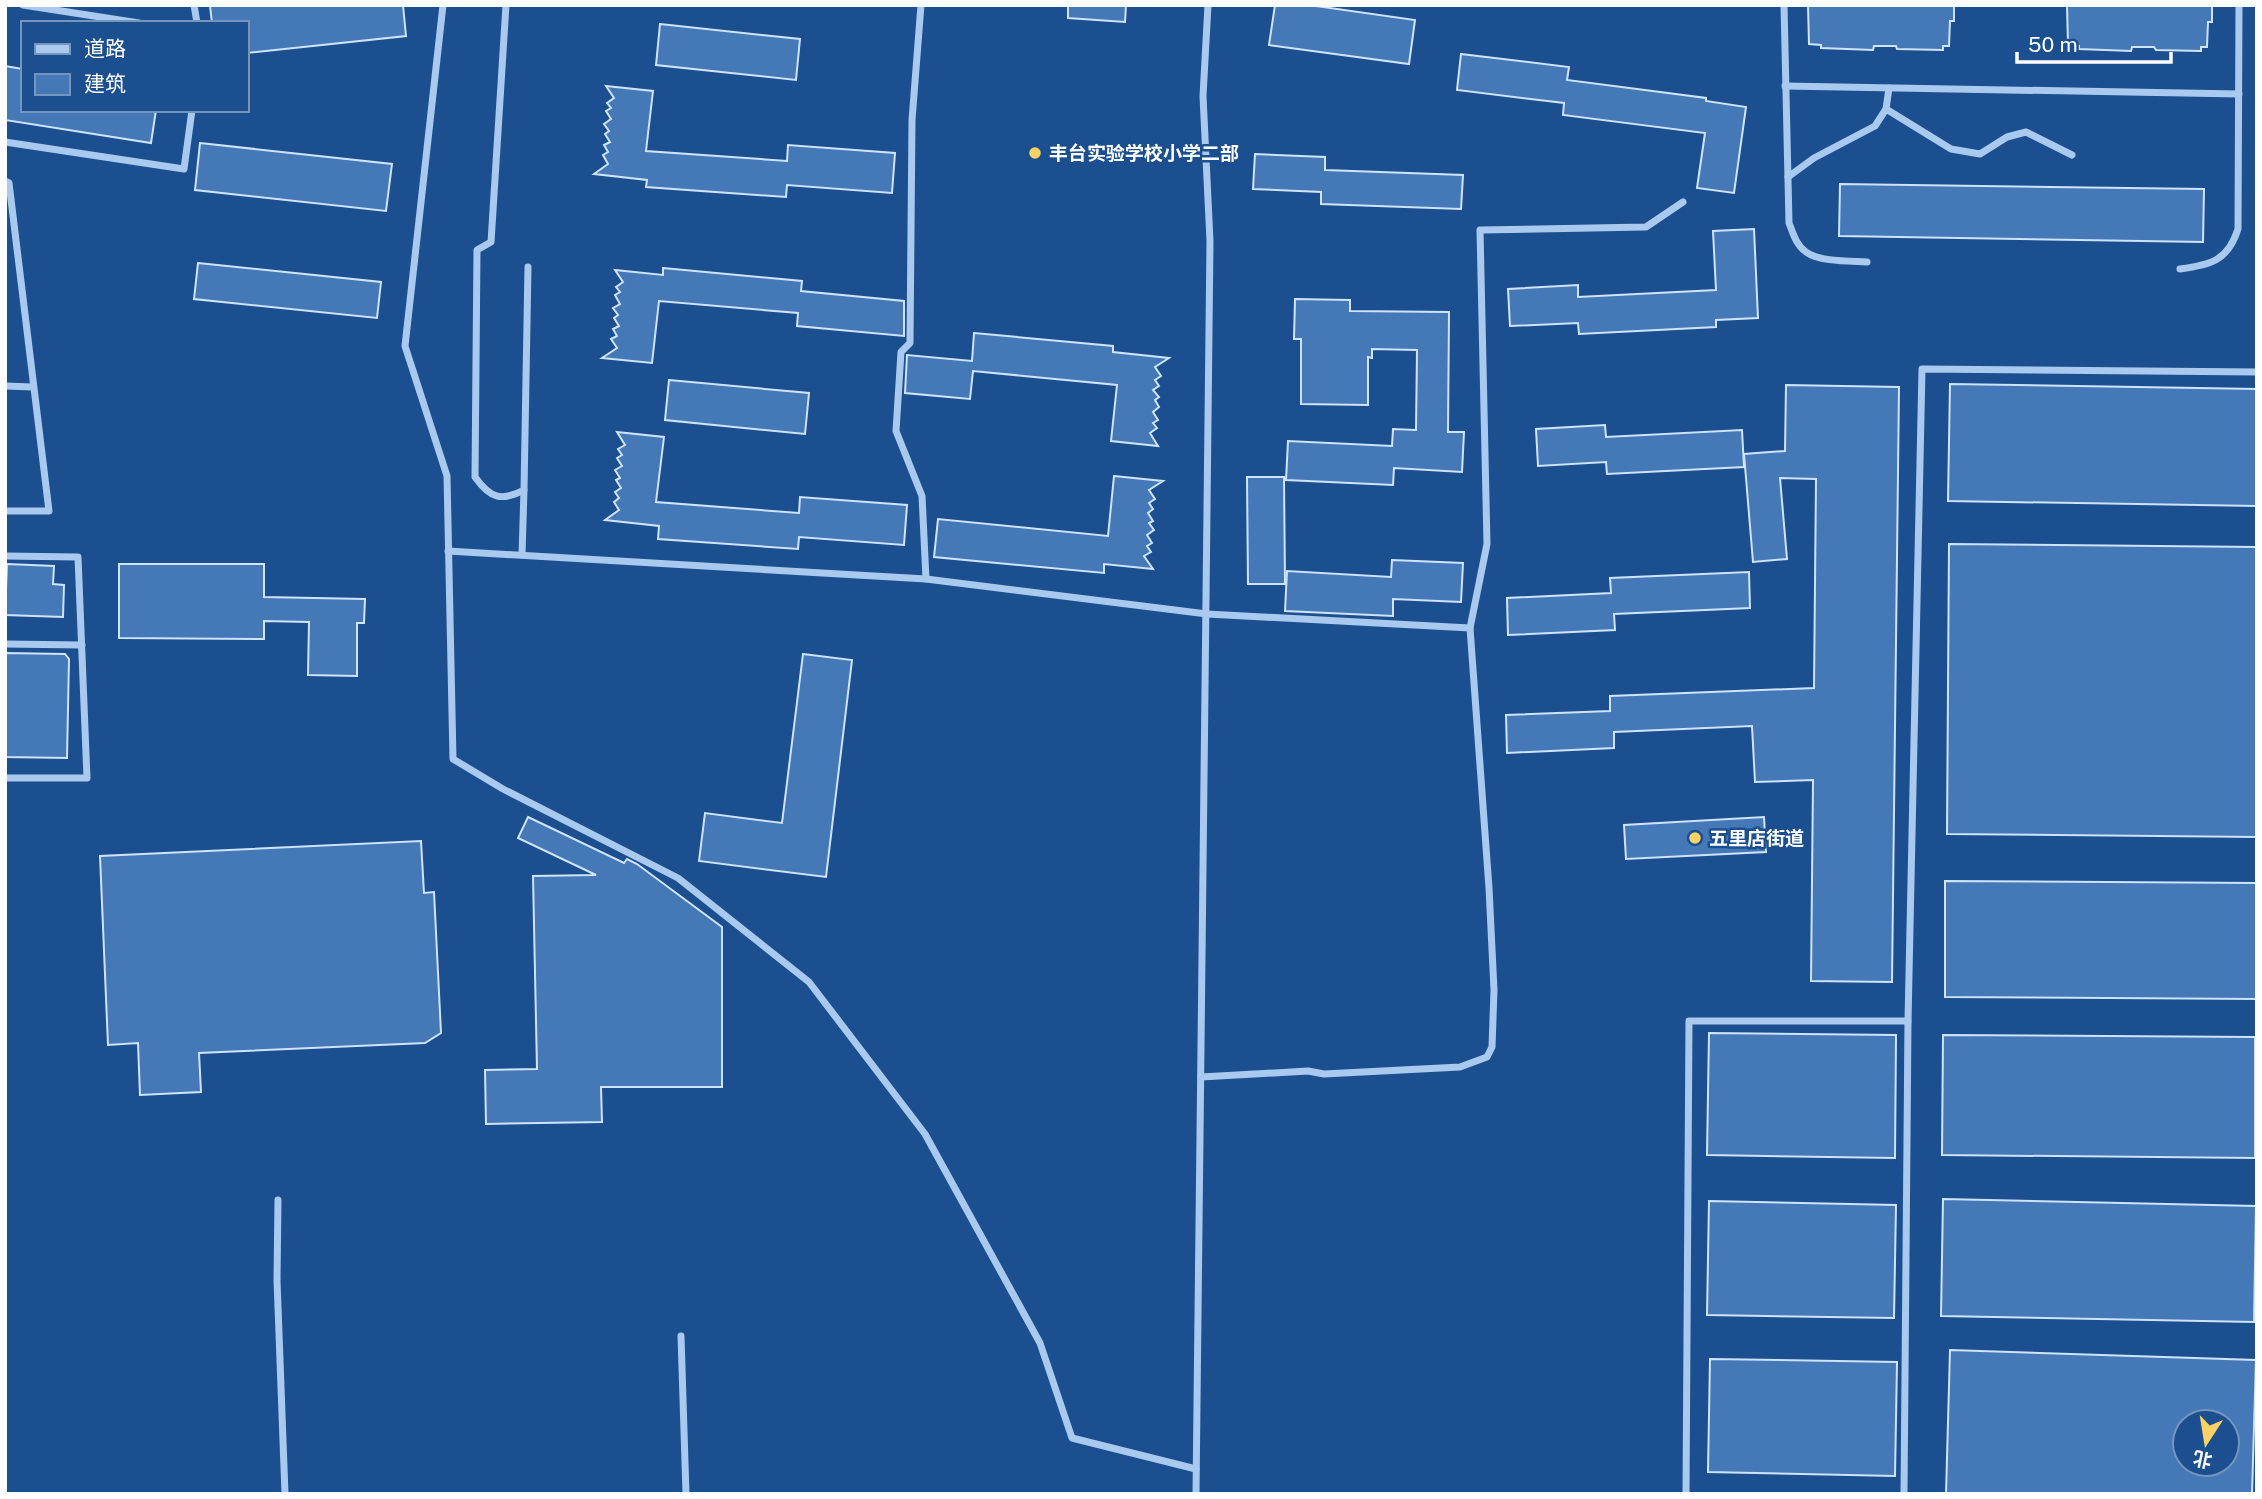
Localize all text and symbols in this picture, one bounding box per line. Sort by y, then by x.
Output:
legend [21,21,248,112]
scale bar [2017,21,2171,65]
text: 50 m [2028,32,2078,57]
text: 道路 [84,36,126,61]
text: 建筑 [84,71,126,96]
place label: 丰台实验学校小学二部 [1049,142,1239,164]
marker: 丰台实验学校小学二部 [1027,145,1043,161]
place label: 五里店街道 [1709,827,1804,849]
marker: 五里店街道 [1687,830,1703,846]
north arrow [2171,1408,2241,1478]
text: 北 [2191,1447,2214,1472]

